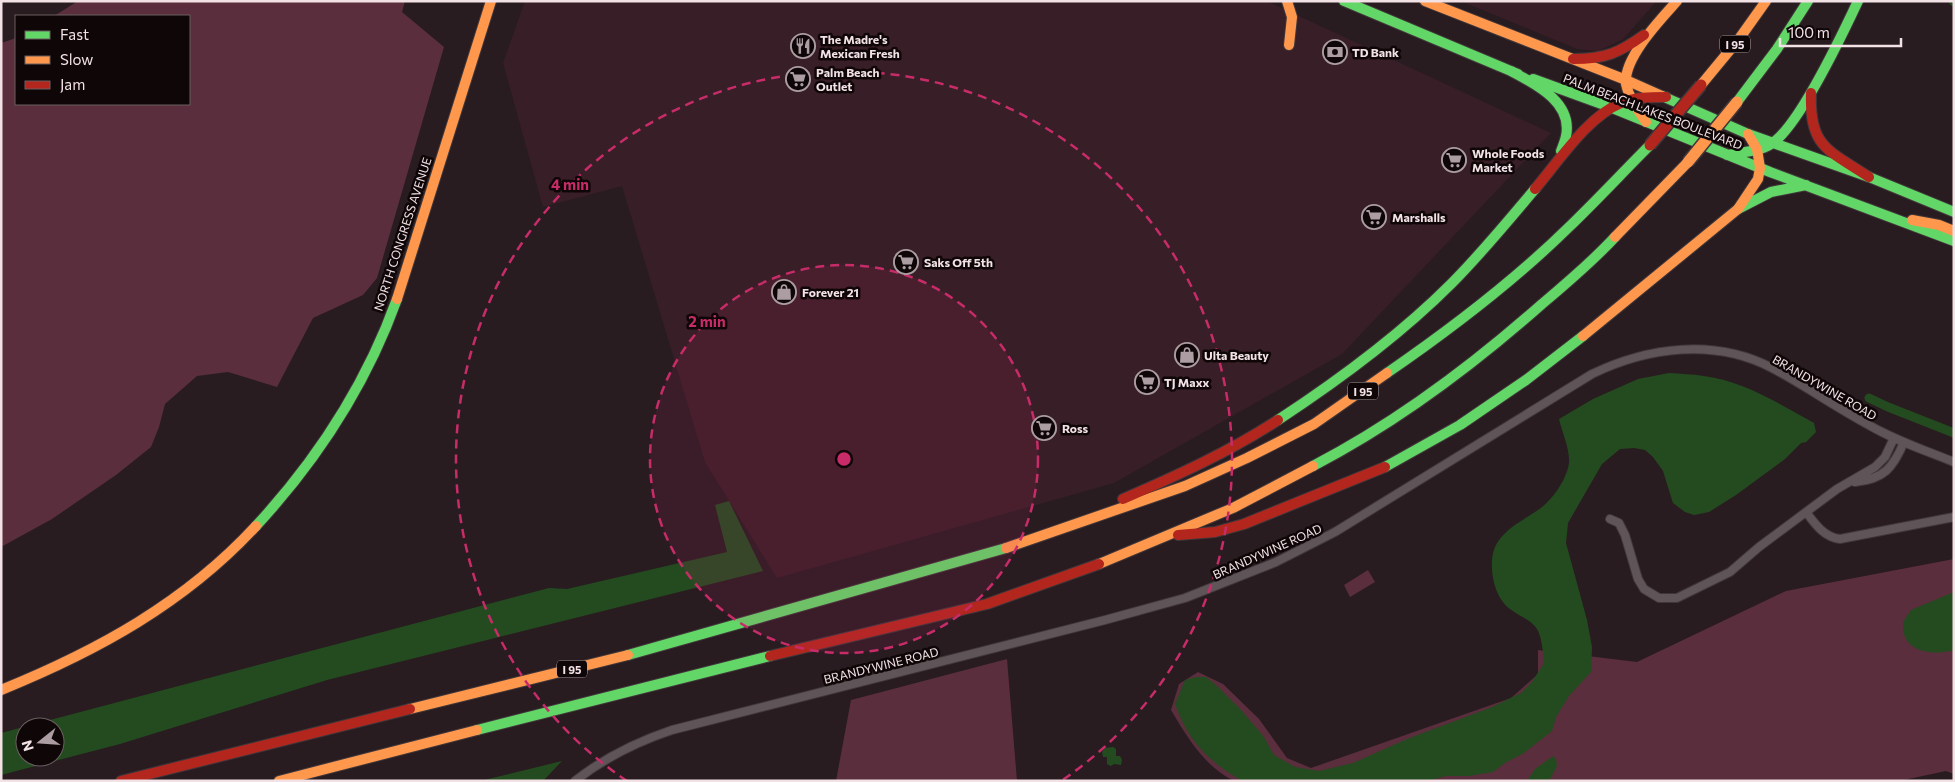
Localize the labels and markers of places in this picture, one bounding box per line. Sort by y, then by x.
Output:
place label: The Madre's Mexican Fresh [820,32,900,60]
restaurant icon: The Madre's Mexican Fresh [790,33,816,59]
bank icon: TD Bank [1322,39,1348,65]
place label: TD Bank [1352,45,1399,59]
place label: Palm Beach Outlet [816,65,880,93]
supermarket icon: Palm Beach Outlet [785,66,811,92]
place label: Whole Foods Market [1472,146,1545,174]
supermarket icon: Whole Foods Market [1441,147,1467,173]
supermarket icon: Marshalls [1361,204,1387,230]
place label: Marshalls [1392,210,1446,224]
supermarket icon: Saks Off 5th [893,249,919,275]
place label: Saks Off 5th [924,255,993,269]
shop icon: Forever 21 [771,279,797,305]
place label: Forever 21 [802,285,859,299]
shop icon: Ulta Beauty [1174,342,1200,368]
place label: Ulta Beauty [1204,348,1269,362]
supermarket icon: TJ Maxx [1134,369,1160,395]
place label: TJ Maxx [1164,375,1209,390]
supermarket icon: Ross [1031,415,1057,441]
place label: Ross [1062,421,1088,435]
centre of rings [835,450,853,468]

